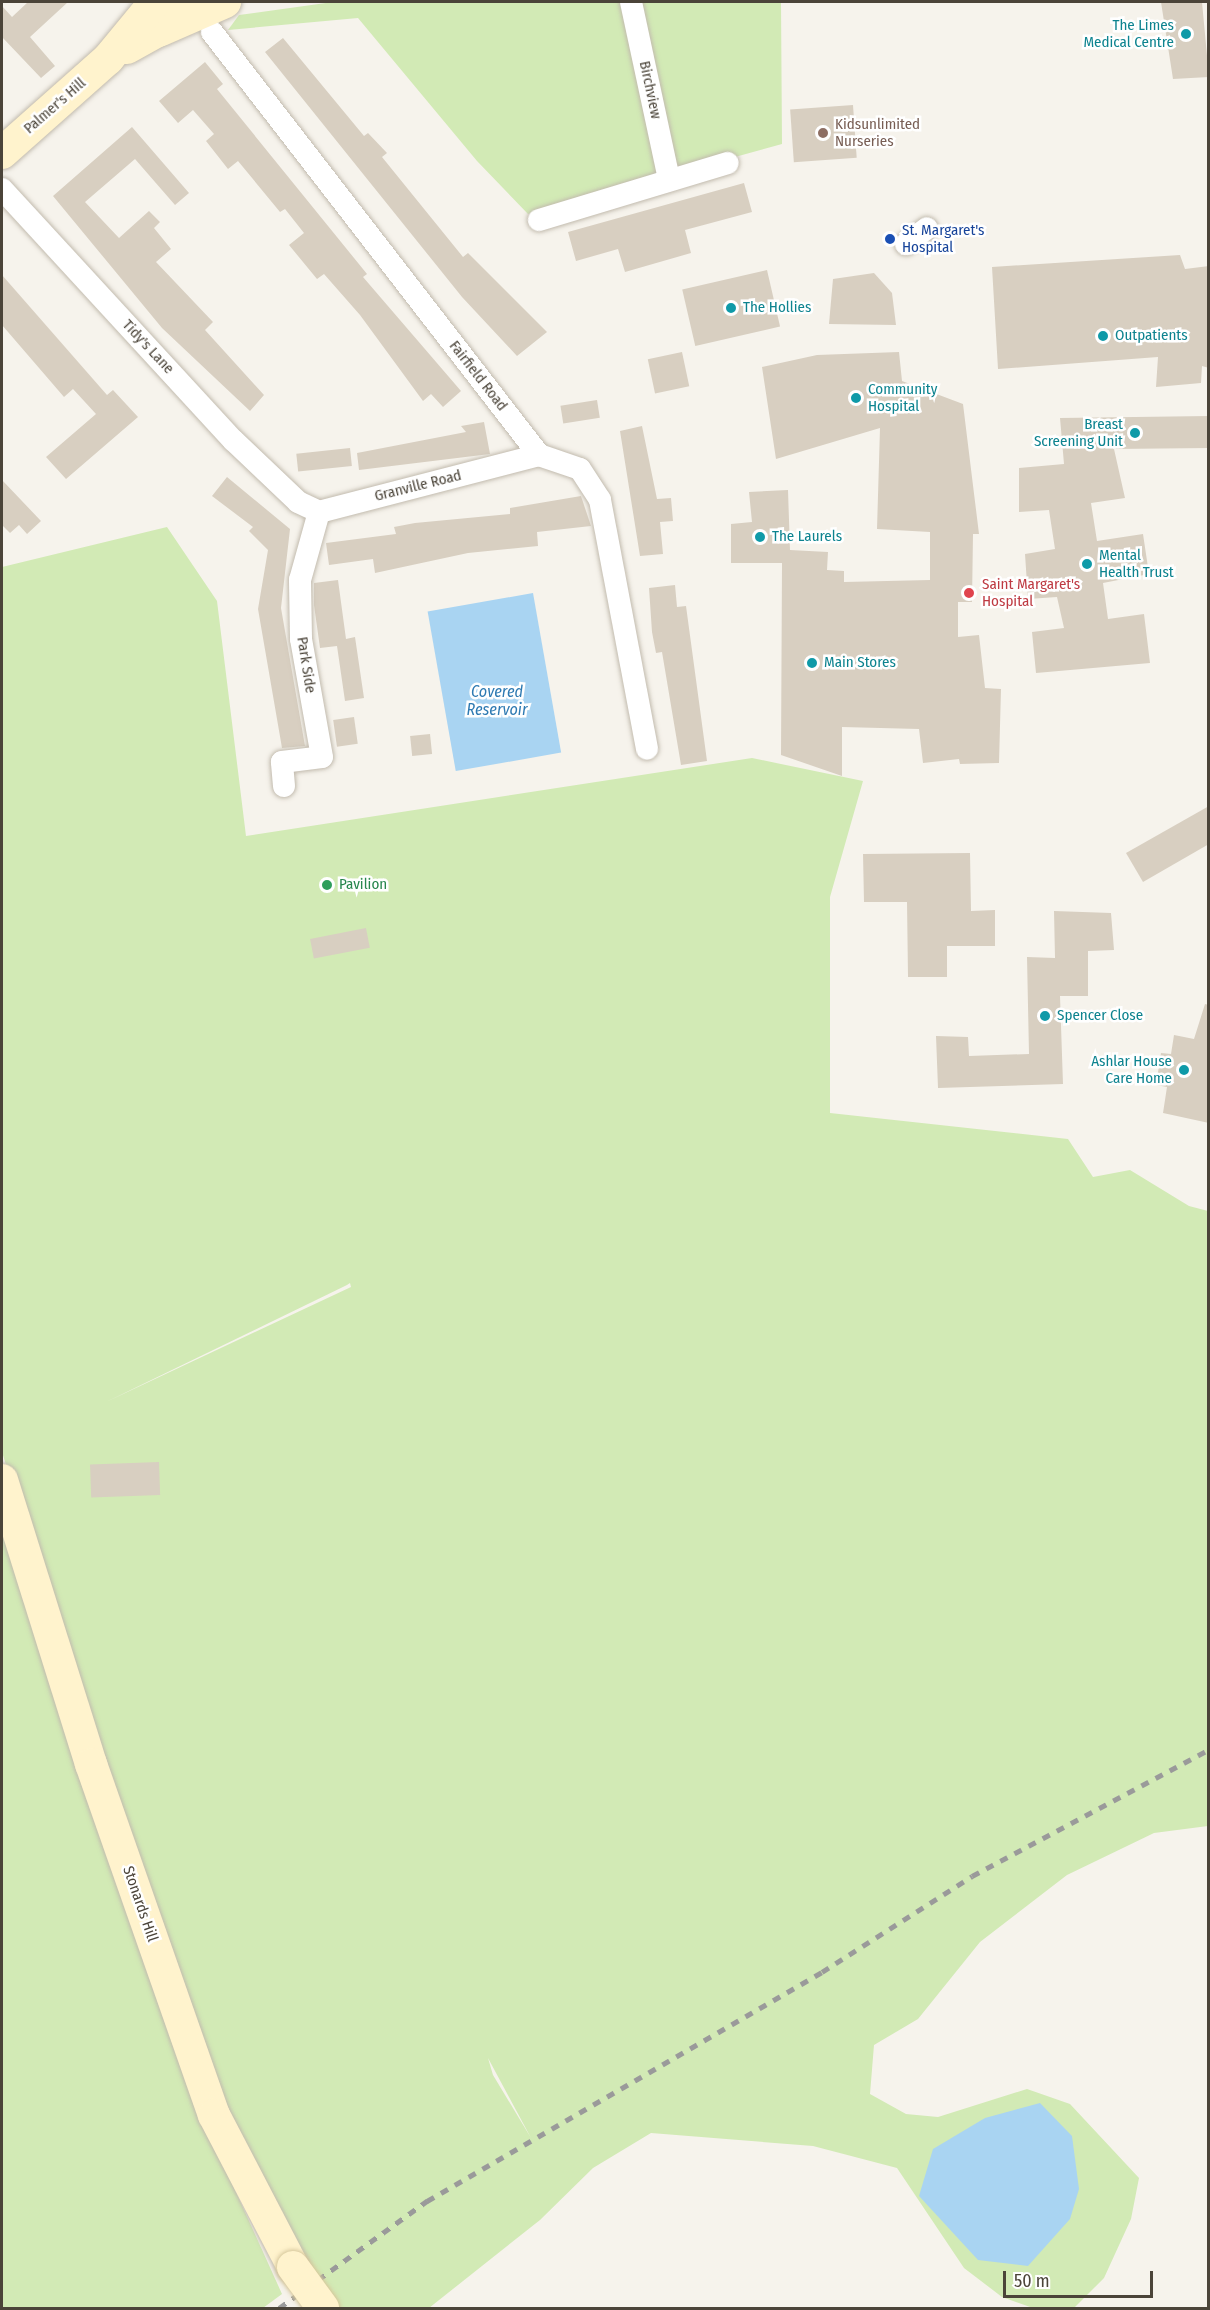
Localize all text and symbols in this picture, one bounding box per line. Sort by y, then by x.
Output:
place label: The Limes Medical Centre [1083,16,1174,51]
marker: The Limes Medical Centre [1179,27,1193,41]
street label: Birchview [635,59,665,121]
street label: Palmer's Hill [20,74,90,138]
place label: Kidsunlimited Nurseries [835,115,920,150]
marker: Kidsunlimited Nurseries [816,126,830,140]
place label: St. Margaret's Hospital [902,221,984,256]
marker: St. Margaret's Hospital [883,232,897,246]
place label: The Hollies [743,299,811,317]
marker: The Hollies [724,301,738,315]
street label: Tidy's Lane [118,316,178,378]
place label: Outpatients [1115,327,1188,345]
marker: Outpatients [1096,329,1110,343]
street label: Fairfield Road [445,337,511,415]
place label: Community Hospital [868,380,937,415]
marker: Community Hospital [849,391,863,405]
place label: Breast Screening Unit [1034,415,1123,450]
marker: Breast Screening Unit [1128,426,1142,440]
street label: Granville Road [373,467,463,505]
place label: The Laurels [772,528,842,546]
marker: The Laurels [753,530,767,544]
place label: Mental Health Trust [1099,546,1174,581]
marker: Mental Health Trust [1080,557,1094,571]
place label: Saint Margaret's Hospital [982,575,1080,610]
marker: Saint Margaret's Hospital [960,584,978,602]
street label: Park Side [293,636,319,694]
place label: Main Stores [824,654,896,672]
marker: Main Stores [805,656,819,670]
water label: Covered Reservoir [467,682,527,720]
place label: Pavilion [339,876,387,894]
marker: Pavilion [320,878,334,892]
place label: Spencer Close [1057,1007,1143,1025]
marker: Spencer Close [1038,1009,1052,1023]
place label: Ashlar House Care Home [1091,1052,1172,1087]
marker: Ashlar House Care Home [1177,1063,1191,1077]
street label: Stonards Hill [119,1864,161,1944]
scale bar [1006,2259,1156,2297]
text: 50 m [1014,2270,1050,2292]

